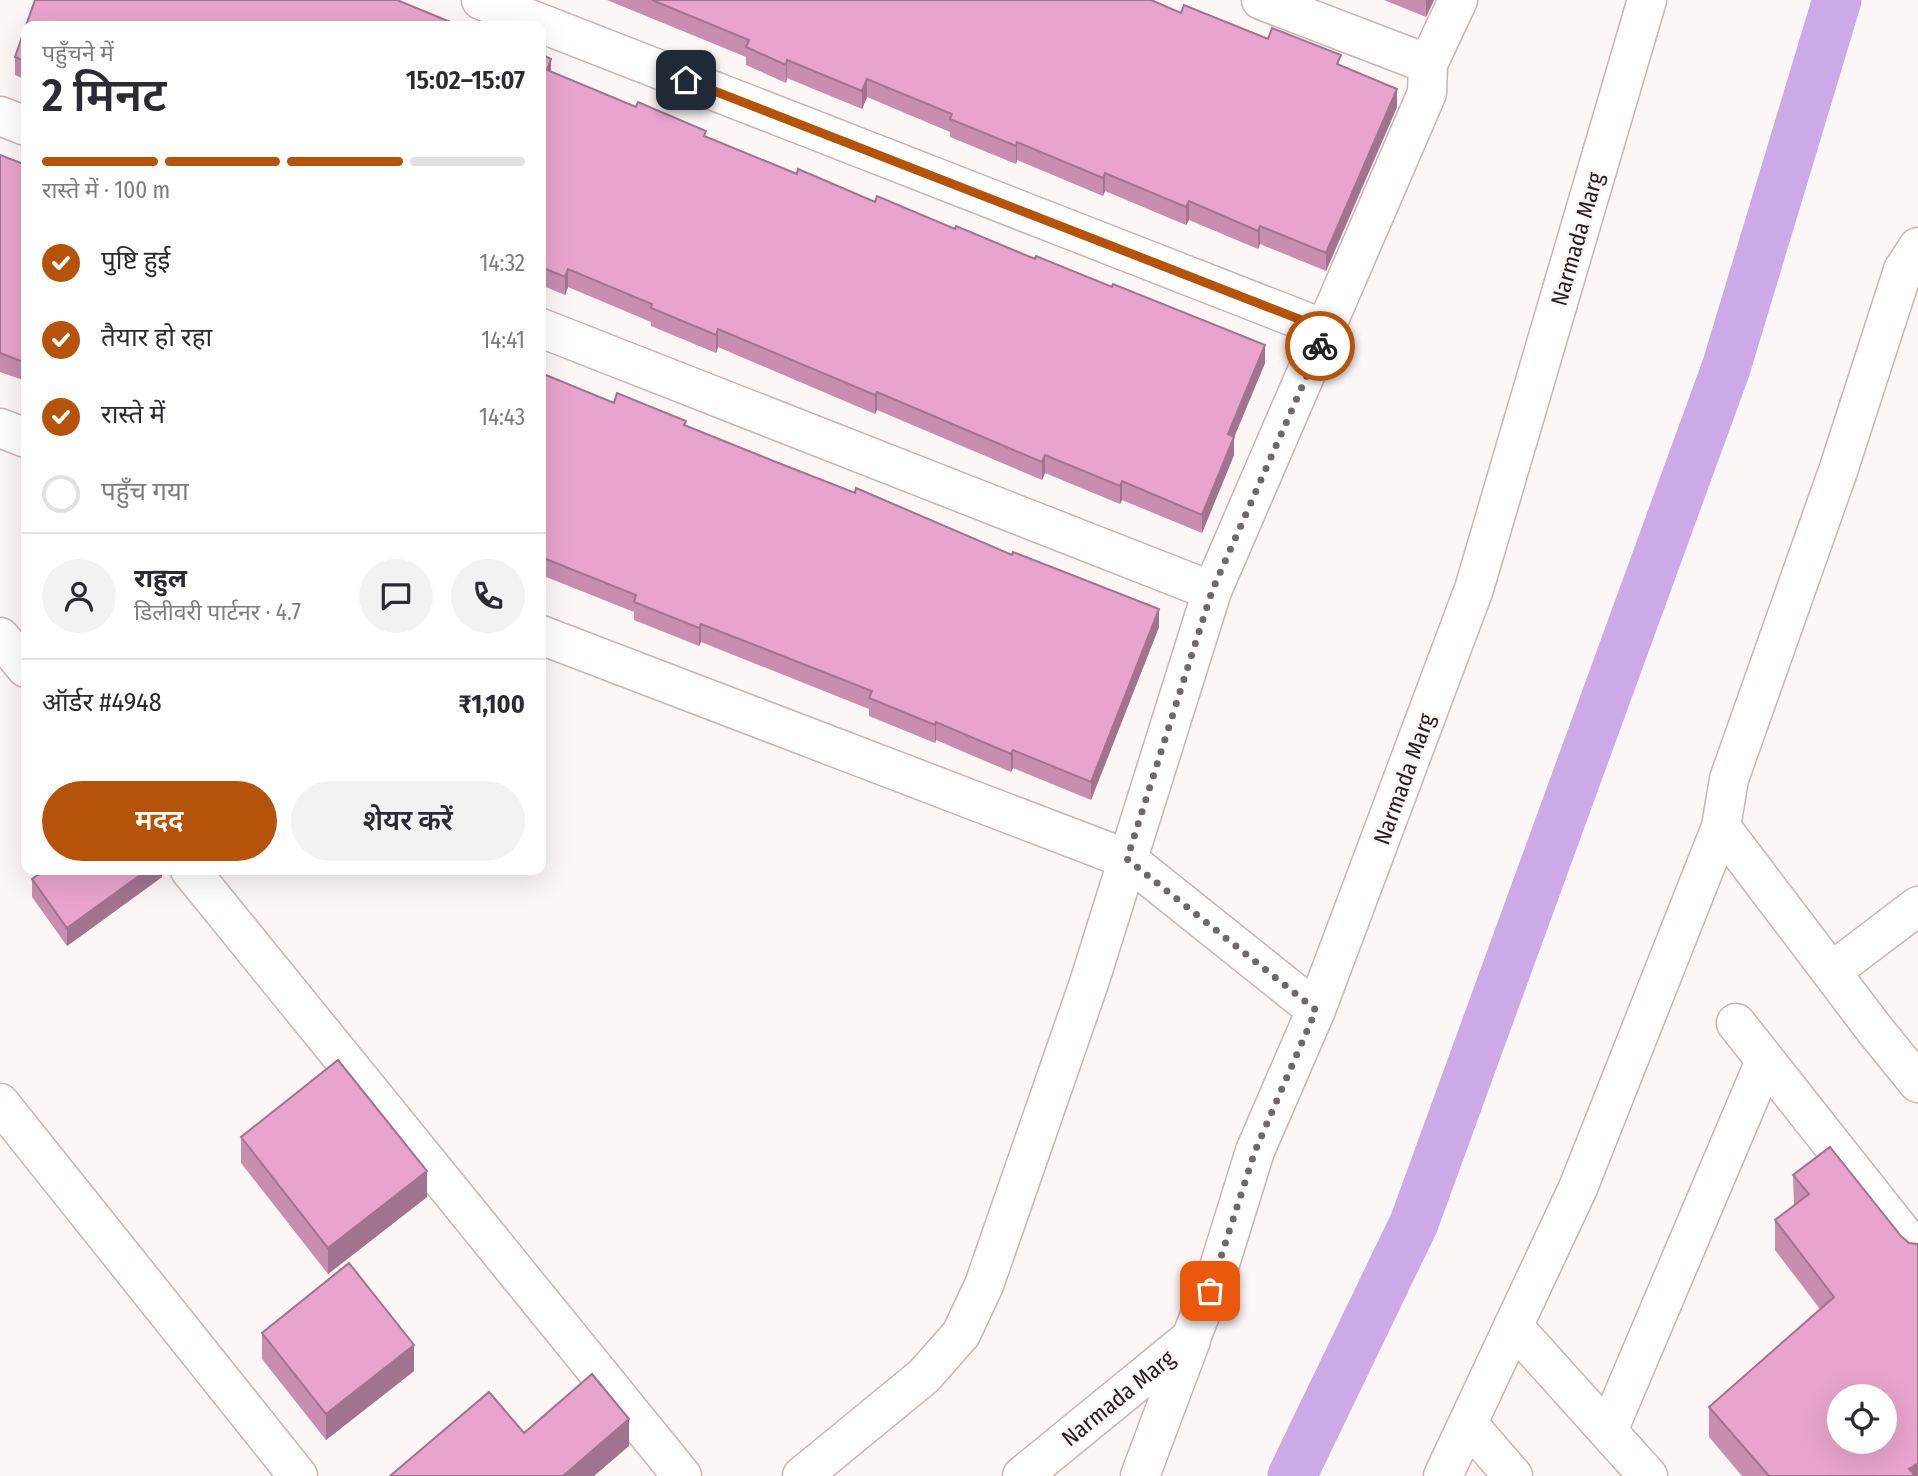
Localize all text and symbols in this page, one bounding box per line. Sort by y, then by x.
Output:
text: पहुँचने में [42,39,114,67]
pin [656,50,716,110]
icon: home [667,61,705,99]
text: 15:02–15:07 [406,65,525,96]
text: 2 मिनट [42,68,166,123]
street label: Narmada Marg [1545,169,1609,309]
text: रास्ते में · 100 m [42,176,170,204]
icon: check [42,244,80,282]
text: पुष्टि हुई [101,245,170,276]
text: 14:32 [479,249,525,277]
courier [1285,311,1355,381]
icon: check [42,321,80,359]
text: तैयार हो रहा [101,322,212,353]
text: 14:41 [481,326,525,354]
icon: bike [1301,327,1339,365]
icon: check [42,398,80,436]
text: रास्ते में [101,399,165,430]
text: 14:43 [479,403,525,431]
text: पहुँच गया [101,476,189,507]
button: person [42,559,116,633]
button: chat [359,559,433,633]
button: phone [451,559,525,633]
text: राहुल [134,563,187,594]
text: डिलीवरी पार्टनर · 4.7 [134,598,301,626]
text: ऑर्डर #4948 [42,687,162,718]
text: ₹1,100 [459,689,525,720]
street label: Narmada Marg [1367,709,1441,848]
button: मदद [42,781,277,861]
button: शेयर करें [291,781,525,861]
pin [1180,1261,1240,1321]
icon: bag [1191,1272,1229,1310]
street label: Narmada Marg [1056,1344,1180,1452]
map controls [1827,1384,1897,1454]
button: locate [1827,1384,1897,1454]

